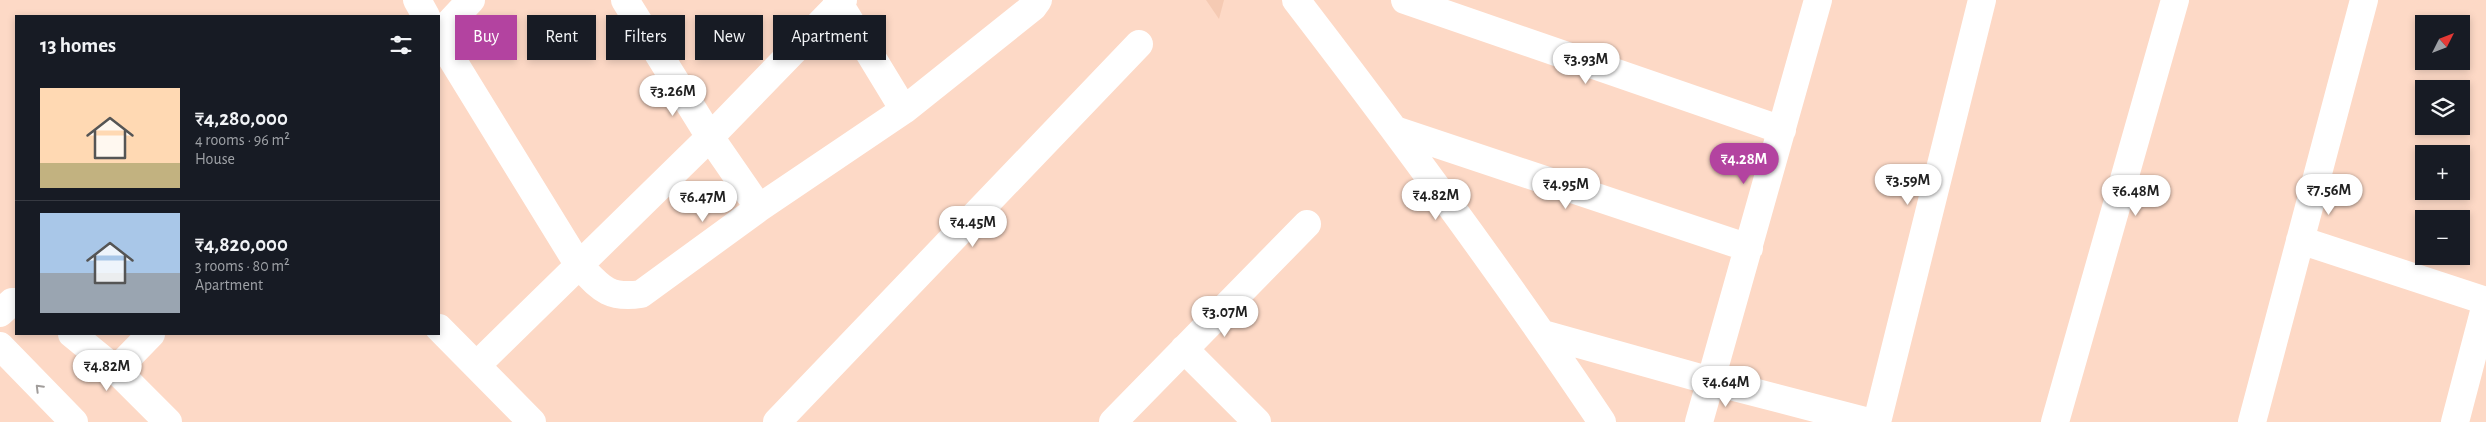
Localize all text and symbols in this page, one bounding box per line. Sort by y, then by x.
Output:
chip: Buy [455,15,517,60]
chip: Rent [527,15,596,60]
chip: Filters [606,15,685,60]
chip: New [695,15,763,60]
chip: Apartment [773,15,886,60]
north arrow [2415,15,2470,70]
map controls [2415,15,2470,265]
icon: filters [387,31,415,59]
text: 13 homes [40,35,116,56]
pin: ₹3.93M [1545,42,1627,85]
text: ₹3.93M [1564,51,1608,67]
pin: ₹3.26M [632,74,714,117]
button: layers [2415,80,2470,135]
text: ₹3.26M [650,83,696,99]
icon: home [80,108,140,168]
text: ₹4,280,000 [195,108,288,129]
text: 4 rooms · 96 m² [195,132,290,148]
pin: ₹4.28M [1703,142,1785,185]
button: + [2415,145,2470,200]
text: House [195,151,235,167]
text: ₹4.28M [1721,151,1767,167]
pin: ₹3.59M [1867,164,1949,206]
pin: ₹4.95M [1525,168,1607,210]
text: ₹3.59M [1886,172,1930,188]
pin: ₹6.48M [2095,174,2177,217]
pin: ₹7.56M [2288,174,2370,216]
text: ₹4.95M [1543,176,1589,192]
pin: ₹4.82M [1395,178,1477,221]
pin: ₹6.47M [662,180,744,223]
text: ₹7.56M [2307,182,2351,198]
text: ₹6.48M [2113,183,2159,199]
text: ₹4.82M [1413,187,1459,203]
text: ₹6.47M [680,189,726,205]
pin: ₹4.45M [932,206,1014,248]
button: − [2415,210,2470,265]
text: ₹4.45M [950,214,996,230]
icon: home [80,233,140,293]
text: ₹4,820,000 [195,234,288,255]
text: 3 rooms · 80 m² [195,258,290,274]
text: Apartment [195,277,263,293]
pin: ₹3.07M [1184,296,1266,338]
text: ₹3.07M [1202,304,1248,320]
pin: ₹4.82M [66,350,148,392]
text: ₹4.82M [84,358,130,374]
pin: ₹4.64M [1685,366,1767,408]
text: ₹4.64M [1703,374,1749,390]
one-way arrow [36,384,45,393]

